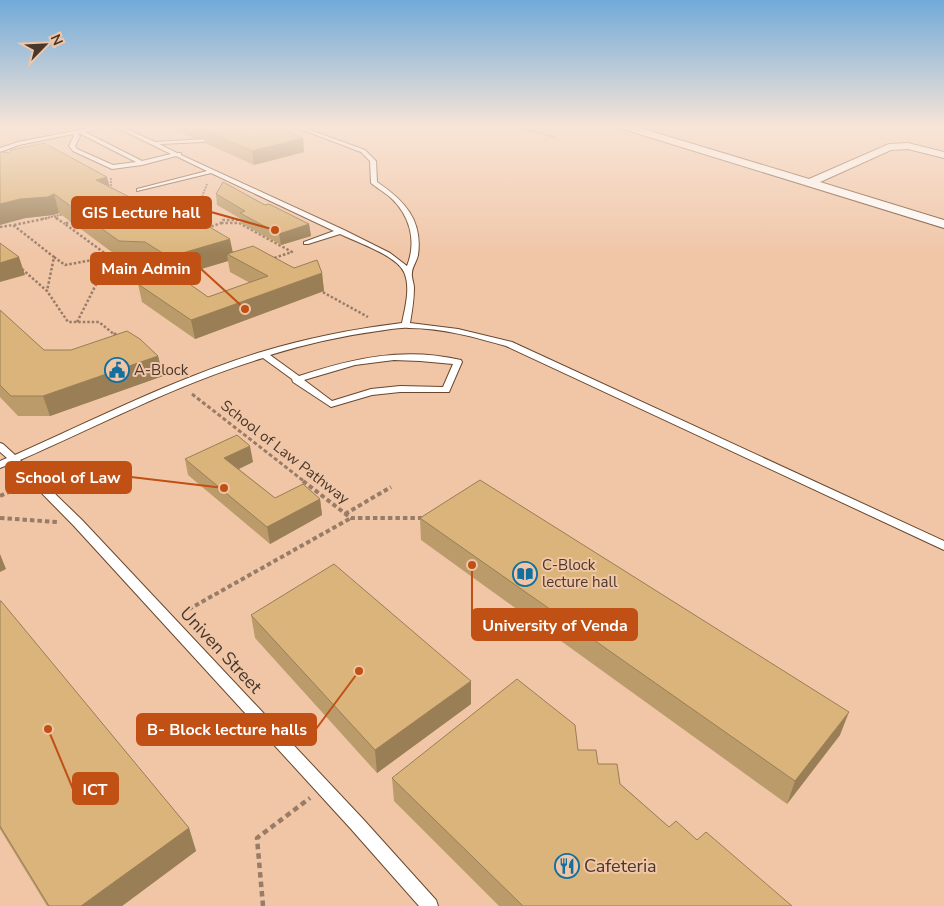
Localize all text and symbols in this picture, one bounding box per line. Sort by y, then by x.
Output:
north arrow [20,20,70,70]
text: N [46,31,67,49]
callout: GIS Lecture hall [72,197,211,228]
text: GIS Lecture hall [82,202,200,224]
callout: Main Admin [91,253,200,284]
text: Main Admin [101,258,191,280]
public building icon: A-Block [104,357,130,383]
place label: A-Block [134,360,189,380]
street label: School of Law Pathway [217,395,354,509]
callout: School of Law [6,462,131,493]
text: School of Law [15,467,121,489]
place label: C-Block lecture hall [542,555,618,592]
library icon: C-Block lecture hall [512,561,538,587]
street label: Univen Street [175,602,268,699]
callout: University of Venda [472,609,637,640]
text: University of Venda [482,615,628,637]
callout: B- Block lecture halls [137,714,316,745]
text: B- Block lecture halls [147,719,307,741]
callout: ICT [73,773,118,804]
text: ICT [82,779,108,801]
restaurant icon: Cafeteria [554,853,580,879]
place label: Cafeteria [584,854,657,878]

